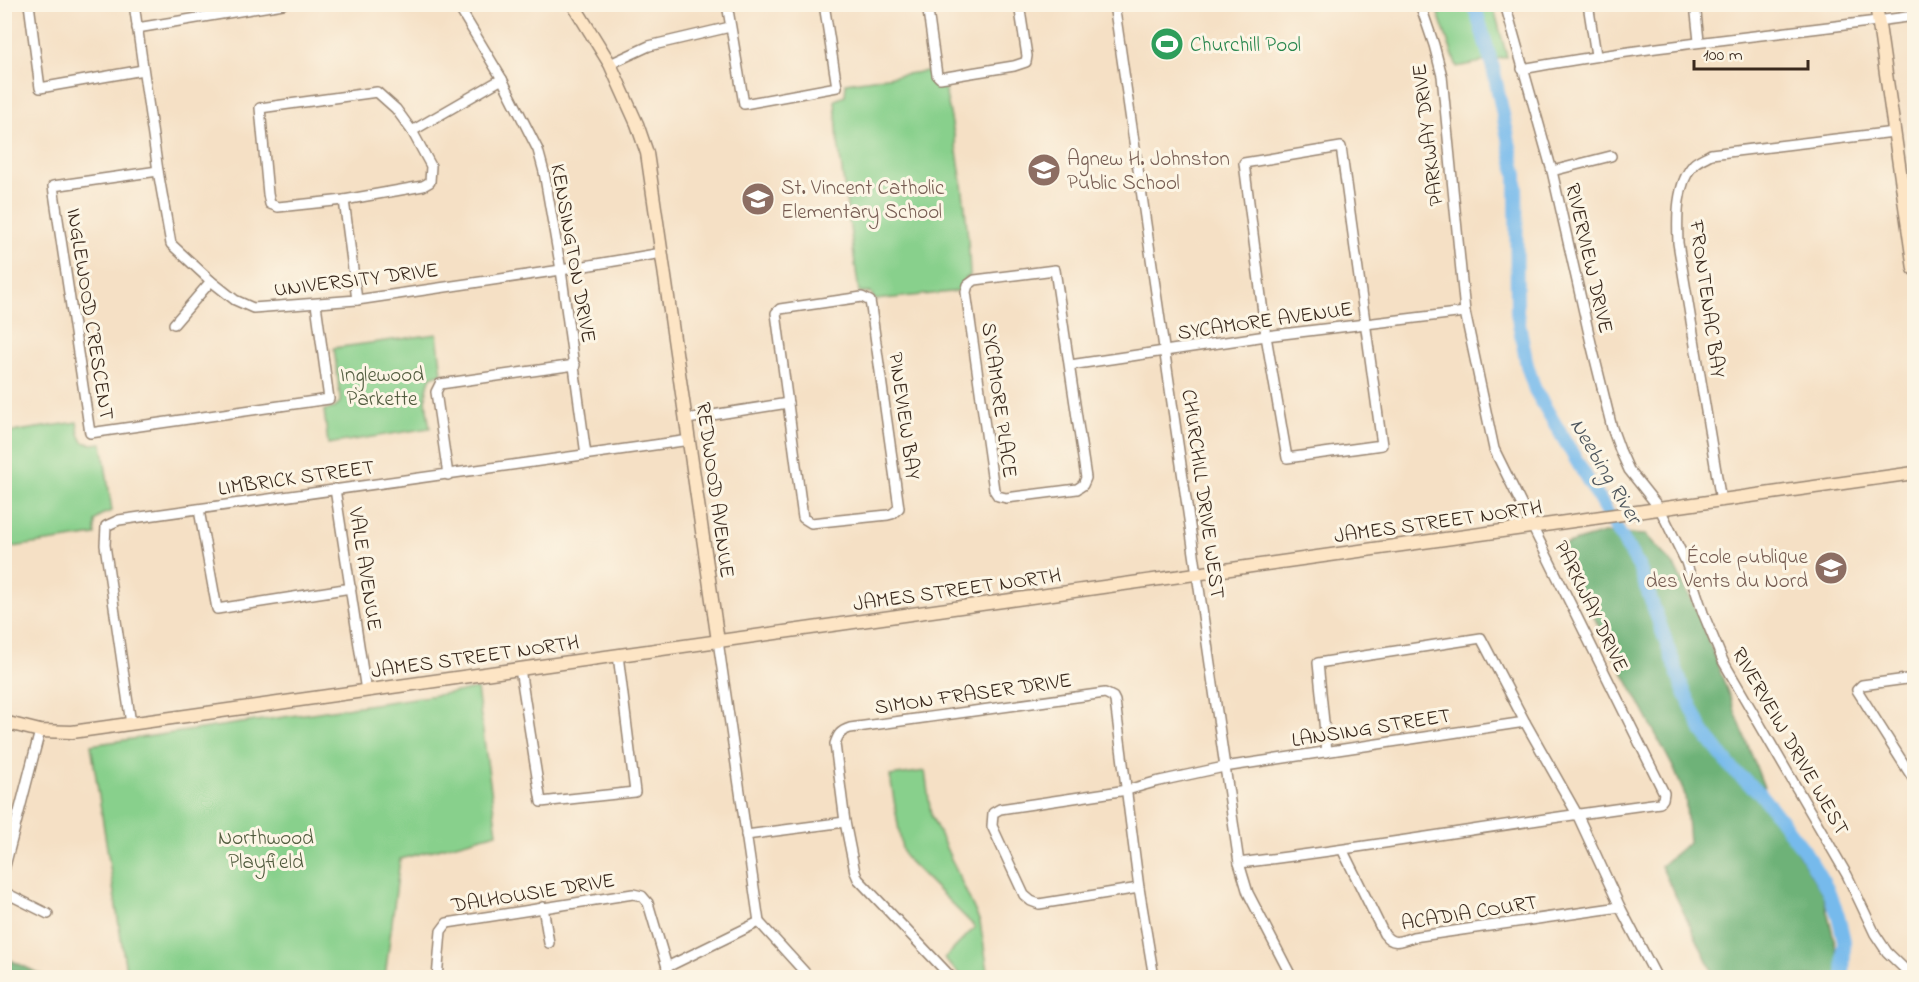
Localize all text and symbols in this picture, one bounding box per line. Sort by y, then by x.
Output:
sports icon: Churchill Pool [1149,26,1185,62]
place label: Churchill Pool [1190,31,1301,61]
scale bar [1694,33,1808,71]
text: 100 m [1703,43,1743,69]
street label: PARKWAY DRIVE [1405,62,1453,208]
place label: Agnew H. Johnston Public School [1067,145,1230,199]
school or university icon: Agnew H. Johnston Public School [1026,152,1062,188]
street label: KENSINGTON DRIVE [542,161,603,345]
place label: St. Vincent Catholic Elementary School [781,174,945,230]
street label: RIVERVIEW DRIVE [1556,180,1620,336]
school or university icon: St. Vincent Catholic Elementary School [740,181,776,217]
street label: INGLEWOOD CRESCENT [57,206,121,422]
street label: FRONTENAC BAY [1680,218,1732,380]
street label: UNIVERSITY DRIVE [272,256,440,306]
street label: SYCAMORE AVENUE [1176,295,1355,349]
street label: SYCAMORE PLACE [972,321,1024,480]
street label: PINEVIEW BAY [879,351,927,482]
park label: Inglewood Parkette [340,361,424,415]
street label: CHURCHILL DRIVE WEST [1172,388,1232,601]
street label: REDWOOD AVENUE [687,401,741,580]
water label: Neebing River [1560,413,1650,533]
street label: LIMBRICK STREET [216,453,376,505]
street label: JAMES STREET NORTH [1332,494,1544,552]
street label: VALE AVENUE [339,505,389,633]
street label: PARKWAY DRIVE [1545,536,1635,678]
place label: École publique des Vents du Nord [1646,543,1809,597]
school or university icon: École publique des Vents du Nord [1813,550,1849,586]
street label: JAMES STREET NORTH [851,562,1063,620]
street label: JAMES STREET NORTH [369,629,581,687]
street label: RIVERVEIW DRIVE WEST [1723,642,1855,842]
street label: SIMON FRASER DRIVE [873,666,1074,724]
street label: LANSING STREET [1290,702,1453,756]
park label: Northwood Playfield [218,824,314,880]
street label: DALHOUSIE DRIVE [448,866,617,922]
street label: ACADIA COURT [1399,888,1540,940]

